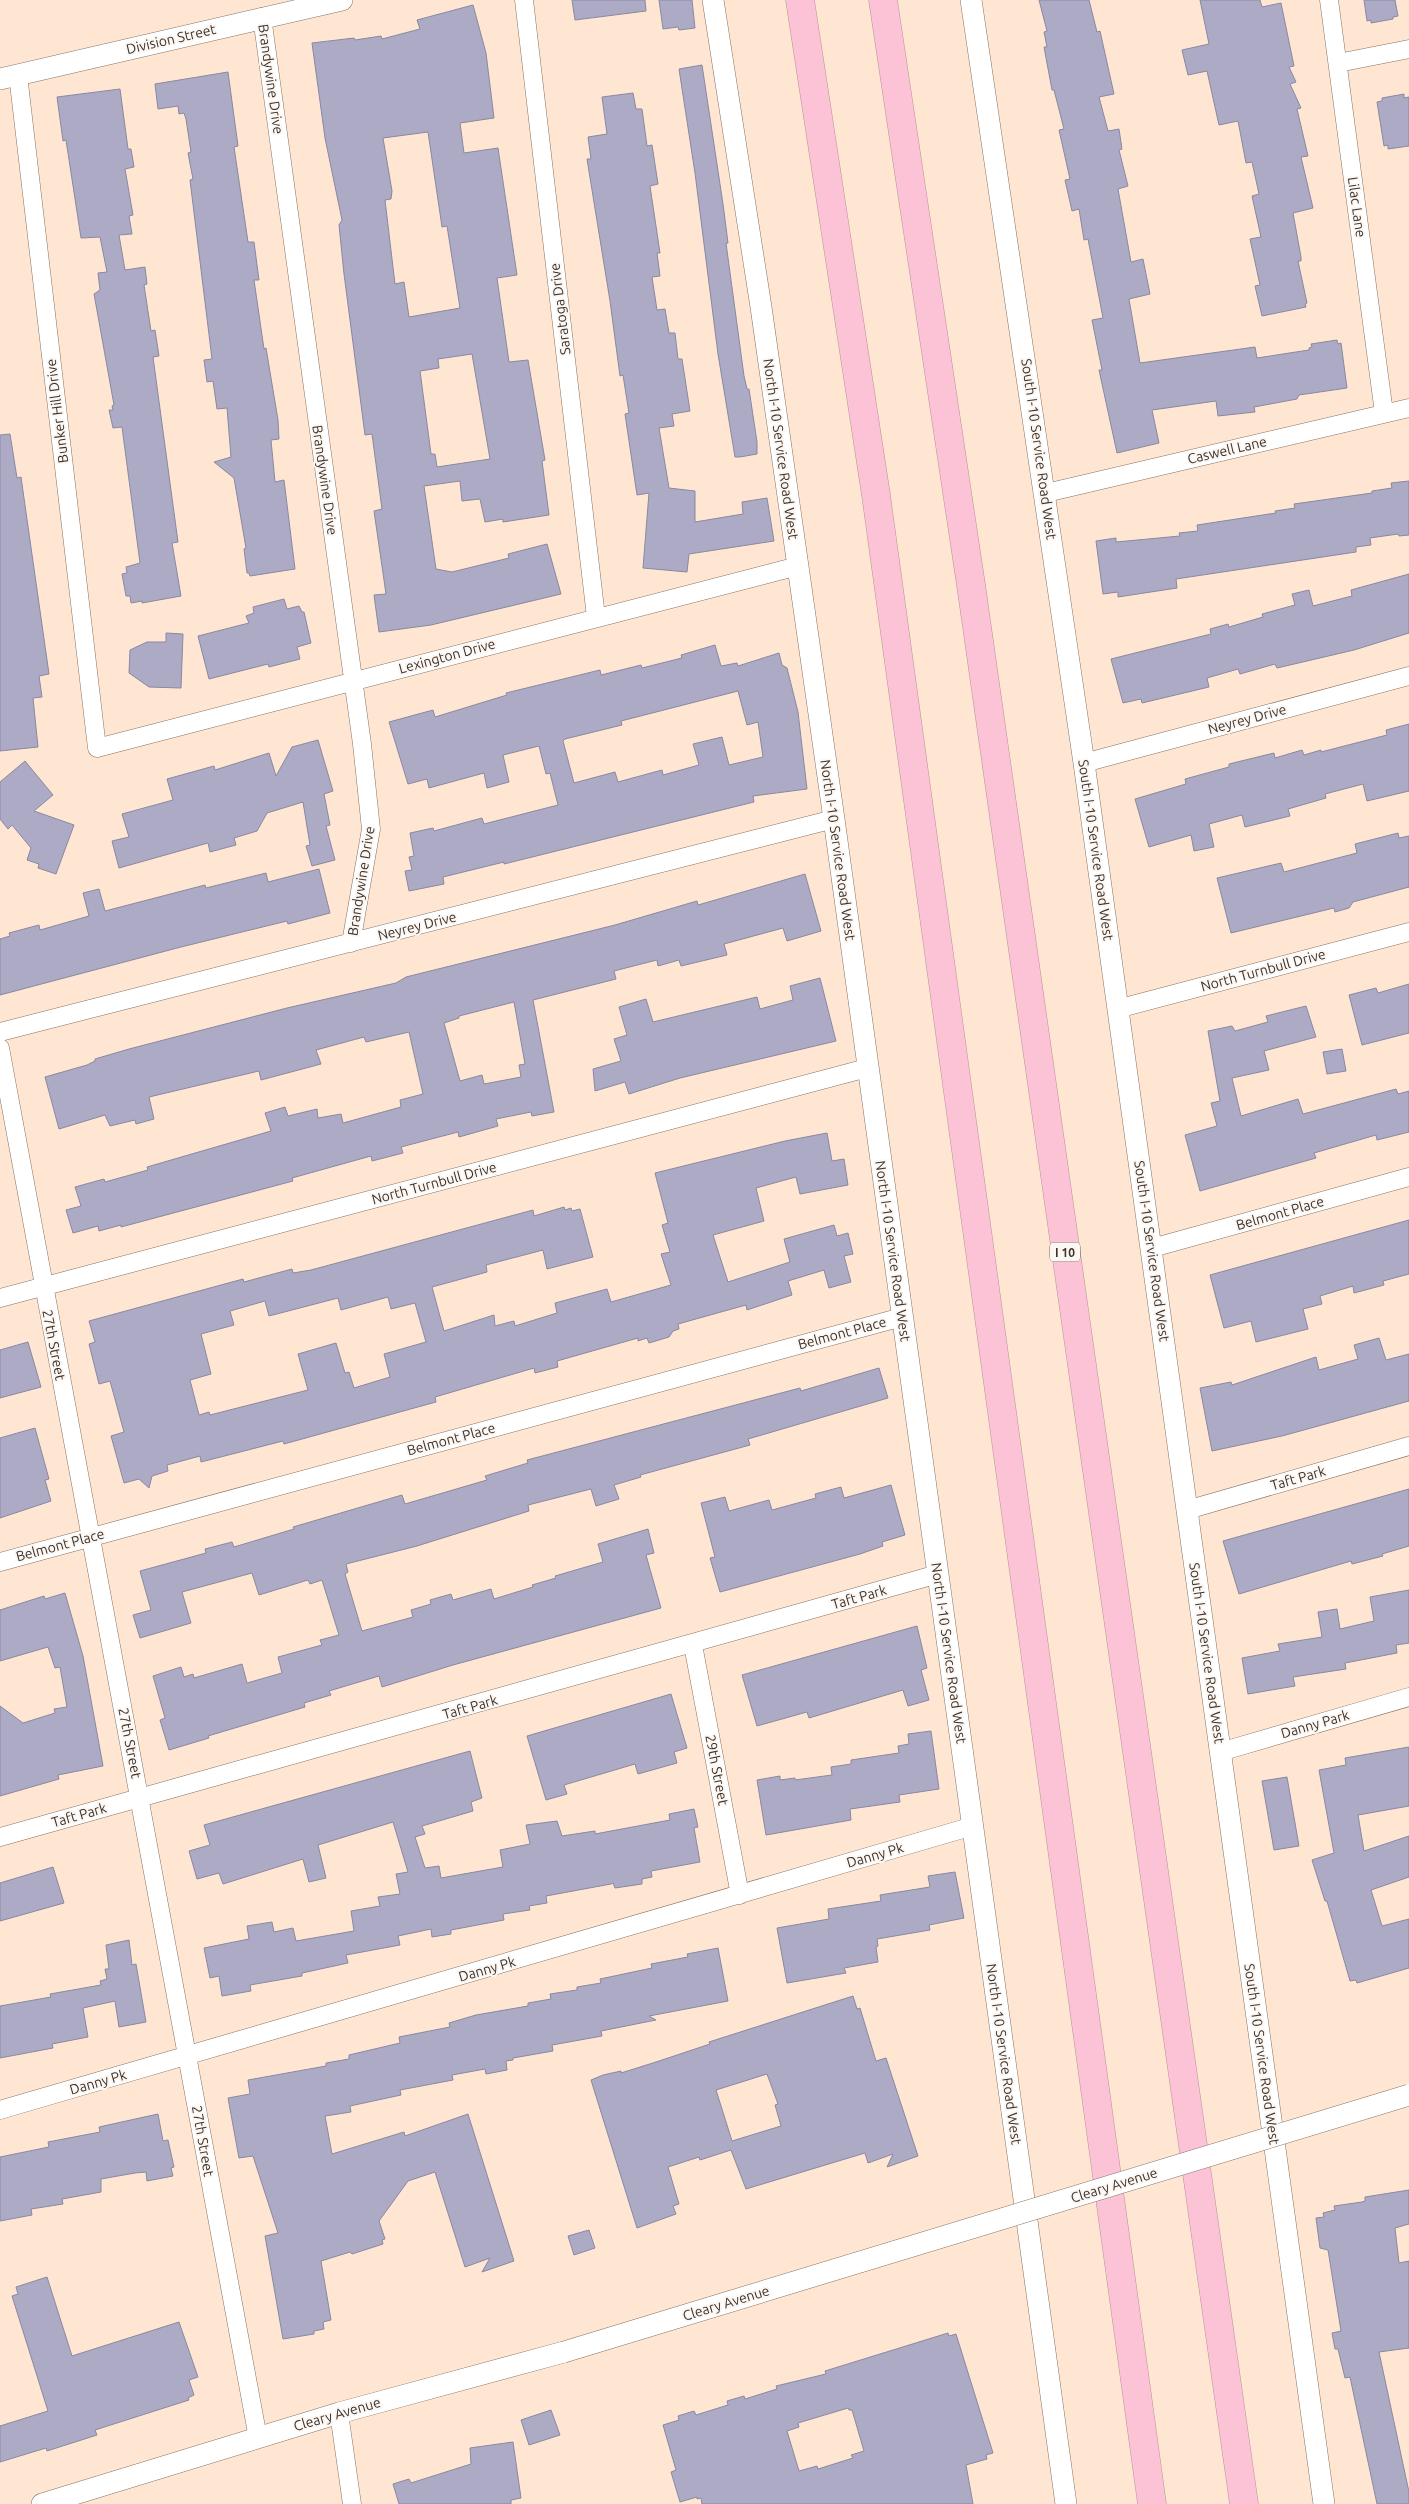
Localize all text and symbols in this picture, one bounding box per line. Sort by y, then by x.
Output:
street label: Division Street [125,21,218,57]
street label: Brandywine Drive [255,23,287,135]
street label: Lilac Lane [1345,176,1369,238]
street label: Saratoga Drive [546,262,574,356]
street label: North I-10 Service Road West [760,357,802,541]
street label: South I-10 Service Road West [1018,357,1060,541]
street label: Bunker Hill Drive [43,358,71,464]
street label: Brandywine Drive [309,424,341,536]
street label: Caswell Lane [1186,433,1268,467]
street label: Lexington Drive [397,635,497,677]
street label: Neyrey Drive [1206,701,1288,737]
street label: North I-10 Service Road West [817,758,859,942]
street label: South I-10 Service Road West [1075,758,1117,942]
street label: Brandywine Drive [344,825,378,937]
street label: Neyrey Drive [376,908,458,944]
street label: North Turnbull Drive [1199,946,1327,994]
street label: North Turnbull Drive [370,1159,498,1207]
street label: North I-10 Service Road West [872,1159,914,1343]
street label: South I-10 Service Road West [1131,1159,1173,1343]
street label: Belmont Place [1234,1193,1326,1233]
road number: I 10 [1050,1242,1080,1262]
street label: 27th Street [39,1308,69,1382]
street label: Belmont Place [796,1314,888,1352]
street label: Belmont Place [405,1420,497,1458]
street label: Taft Park [1269,1463,1327,1493]
street label: Belmont Place [14,1526,106,1564]
street label: North I-10 Service Road West [928,1561,970,1745]
street label: South I-10 Service Road West [1186,1561,1228,1745]
street label: Taft Park [830,1582,888,1612]
street label: Taft Park [441,1692,499,1722]
street label: 27th Street [115,1706,145,1780]
street label: Danny Park [1279,1707,1351,1741]
street label: 29th Street [702,1733,732,1807]
street label: Taft Park [50,1800,108,1830]
street label: Danny Pk [845,1839,905,1871]
street label: Danny Pk [457,1953,517,1985]
street label: North I-10 Service Road West [983,1962,1025,2146]
street label: South I-10 Service Road West [1241,1962,1283,2146]
street label: Danny Pk [68,2066,128,2098]
street label: 27th Street [189,2104,217,2178]
street label: Cleary Avenue [1069,2164,1159,2206]
street label: Cleary Avenue [681,2282,771,2324]
street label: Cleary Avenue [292,2394,382,2434]

